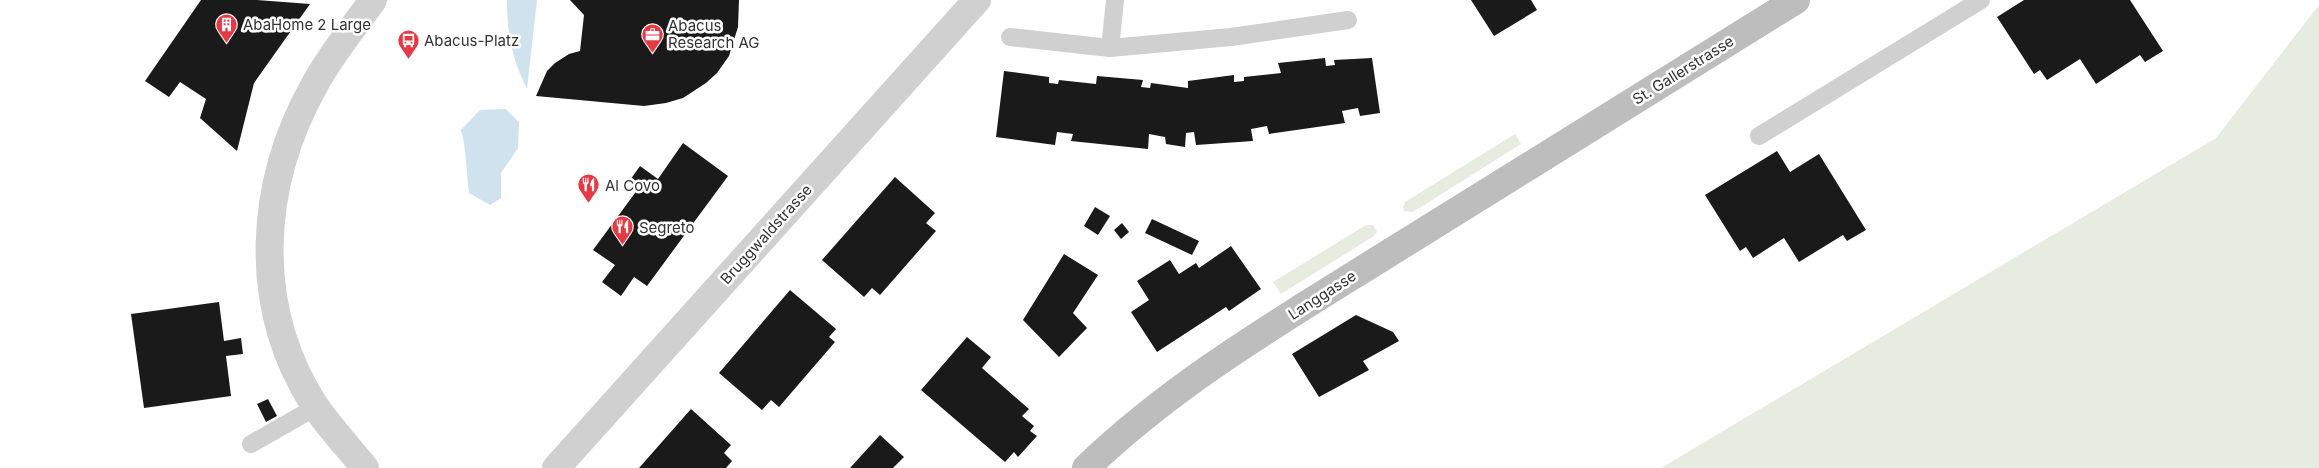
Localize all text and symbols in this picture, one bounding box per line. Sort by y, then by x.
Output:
building icon: AbaHome 2 Large [215,12,239,43]
place label: AbaHome 2 Large [243,15,371,34]
place label: Abacus Research AG [668,16,760,52]
office icon: Abacus Research AG [640,22,664,53]
bus stop icon: Abacus-Platz [396,28,420,59]
place label: Abacus-Platz [424,31,519,50]
street label: St. Gallerstrasse [1629,31,1737,109]
restaurant icon: Al Covo [577,173,601,204]
place label: Al Covo [605,176,660,195]
street label: Bruggwaldstrasse [716,180,816,288]
restaurant icon: Segreto [611,215,635,246]
place label: Segreto [639,218,694,237]
street label: Langgasse [1284,266,1360,324]

